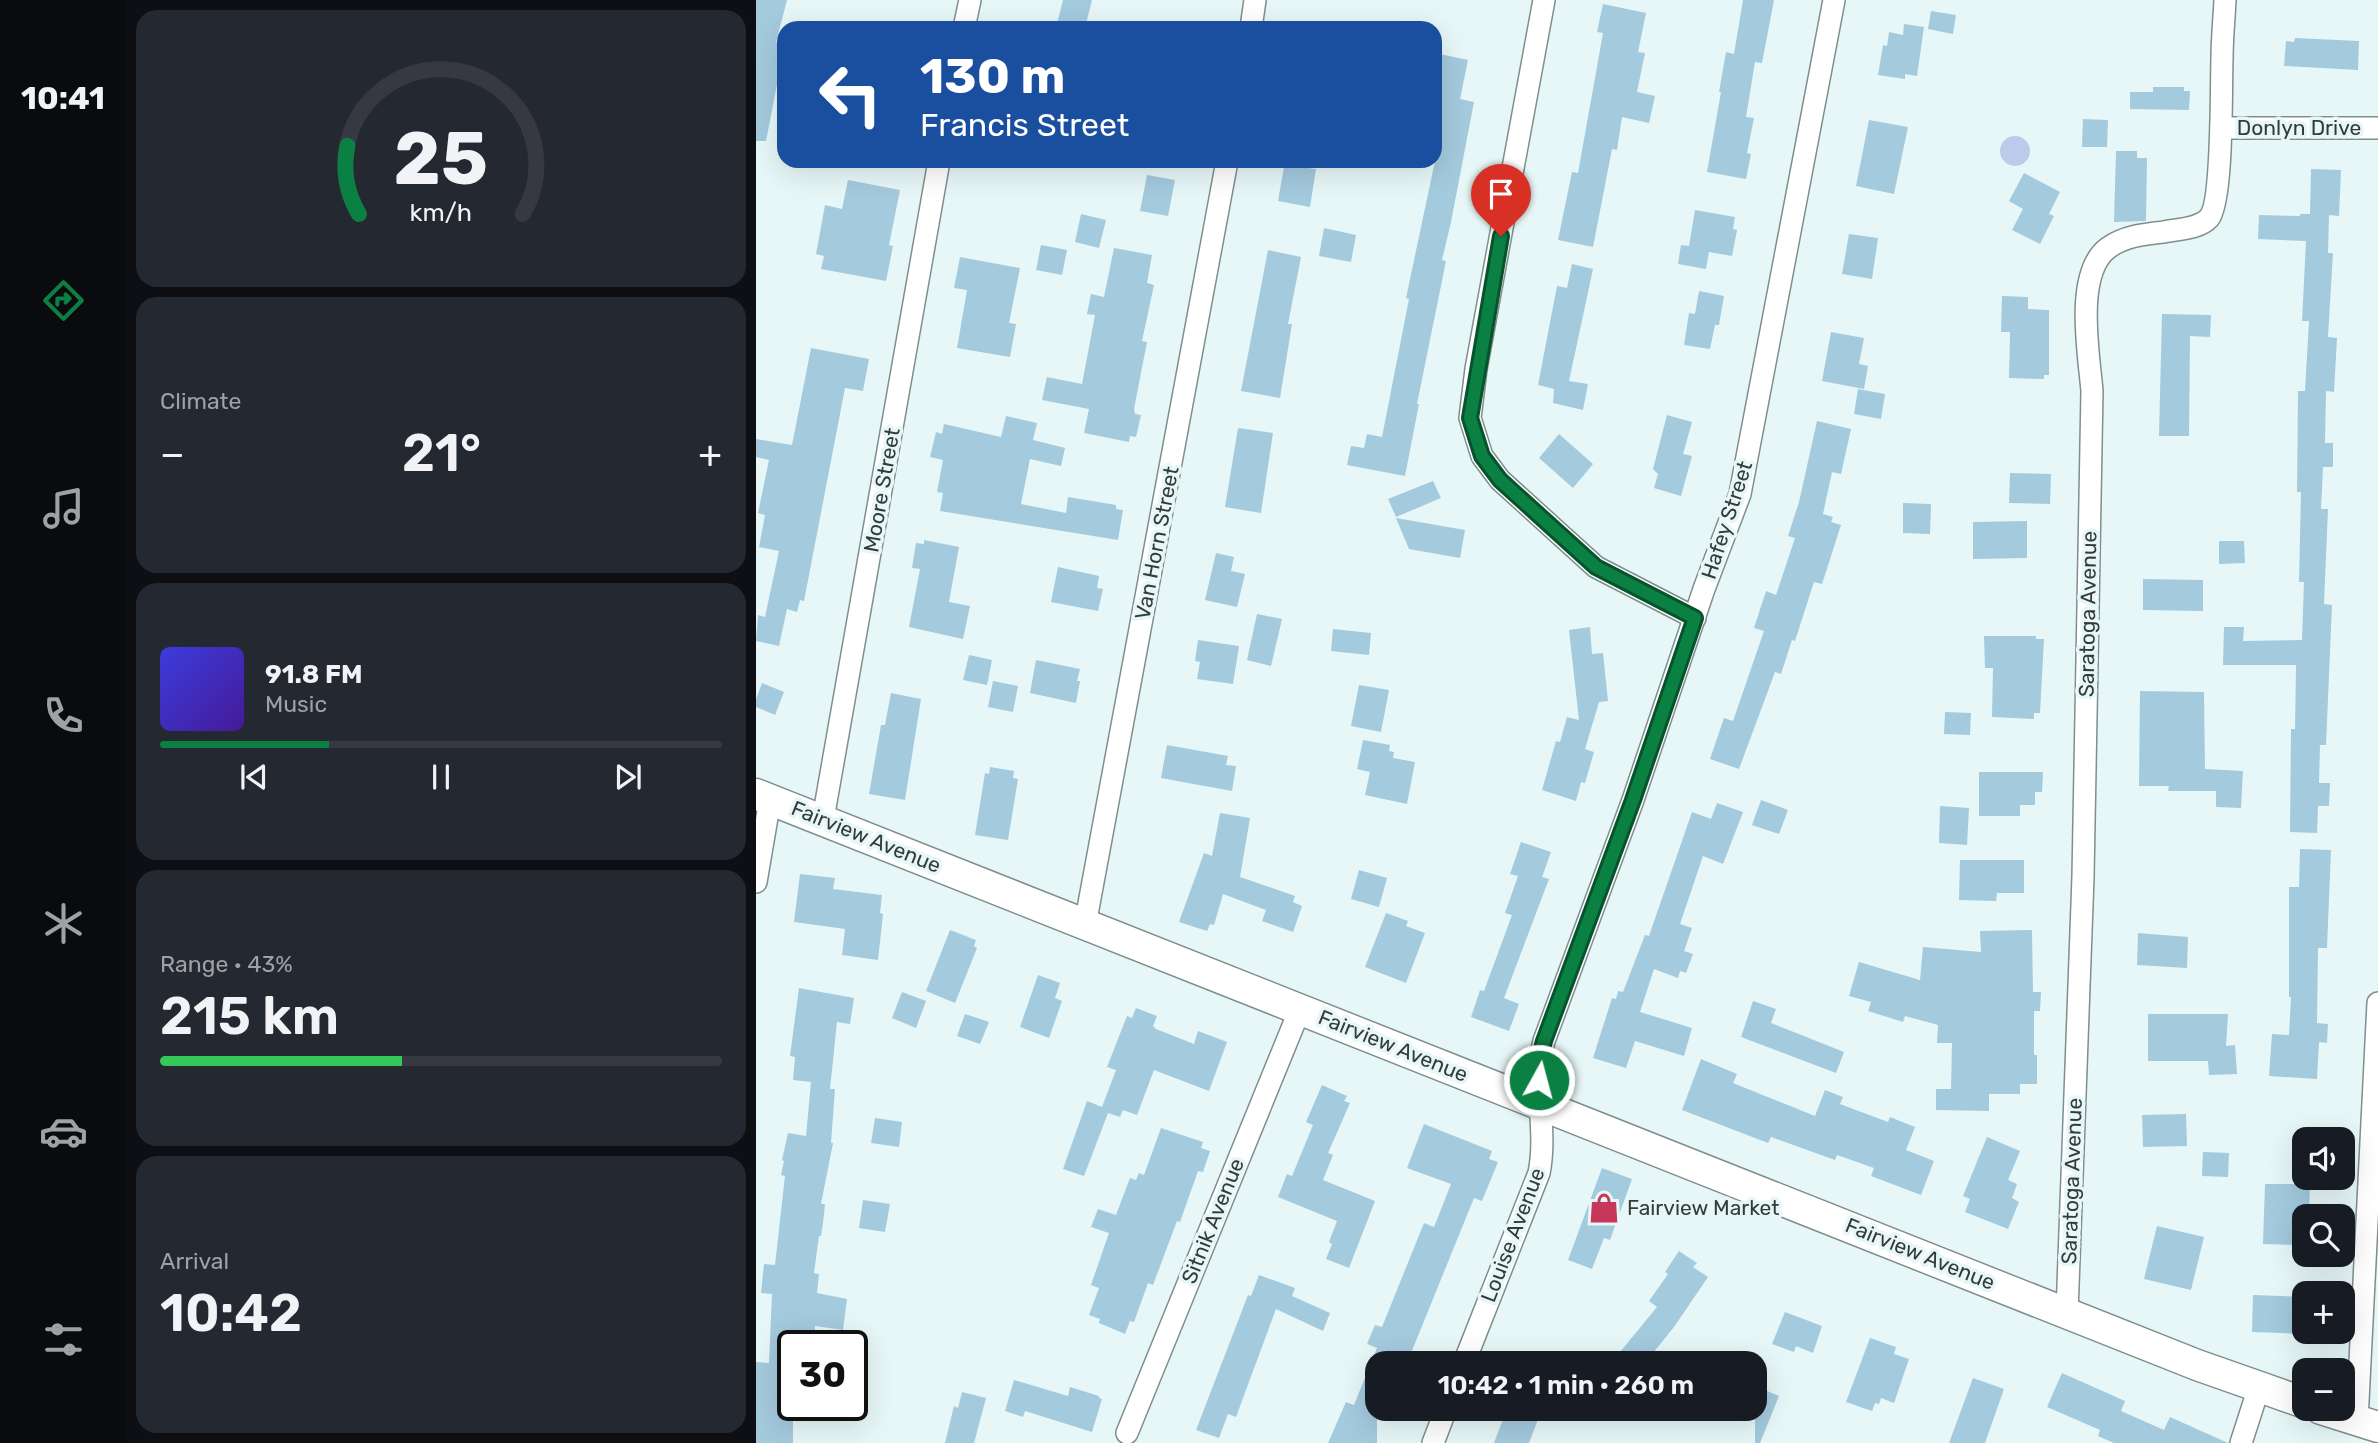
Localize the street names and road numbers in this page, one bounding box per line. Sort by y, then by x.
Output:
street label: Donlyn Drive [2237,115,2361,140]
street label: Moore Street [858,426,905,554]
street label: Hafey Street [1696,458,1757,582]
street label: Van Horn Street [1129,464,1184,622]
street label: Saratoga Avenue [2074,531,2101,697]
street label: Fairview Avenue [788,795,945,878]
street label: Fairview Avenue [1315,1004,1472,1087]
street label: Saratoga Avenue [2056,1097,2087,1265]
street label: Sitnik Avenue [1176,1155,1249,1287]
street label: Louise Avenue [1475,1164,1550,1306]
street label: Fairview Avenue [1842,1212,1999,1295]

